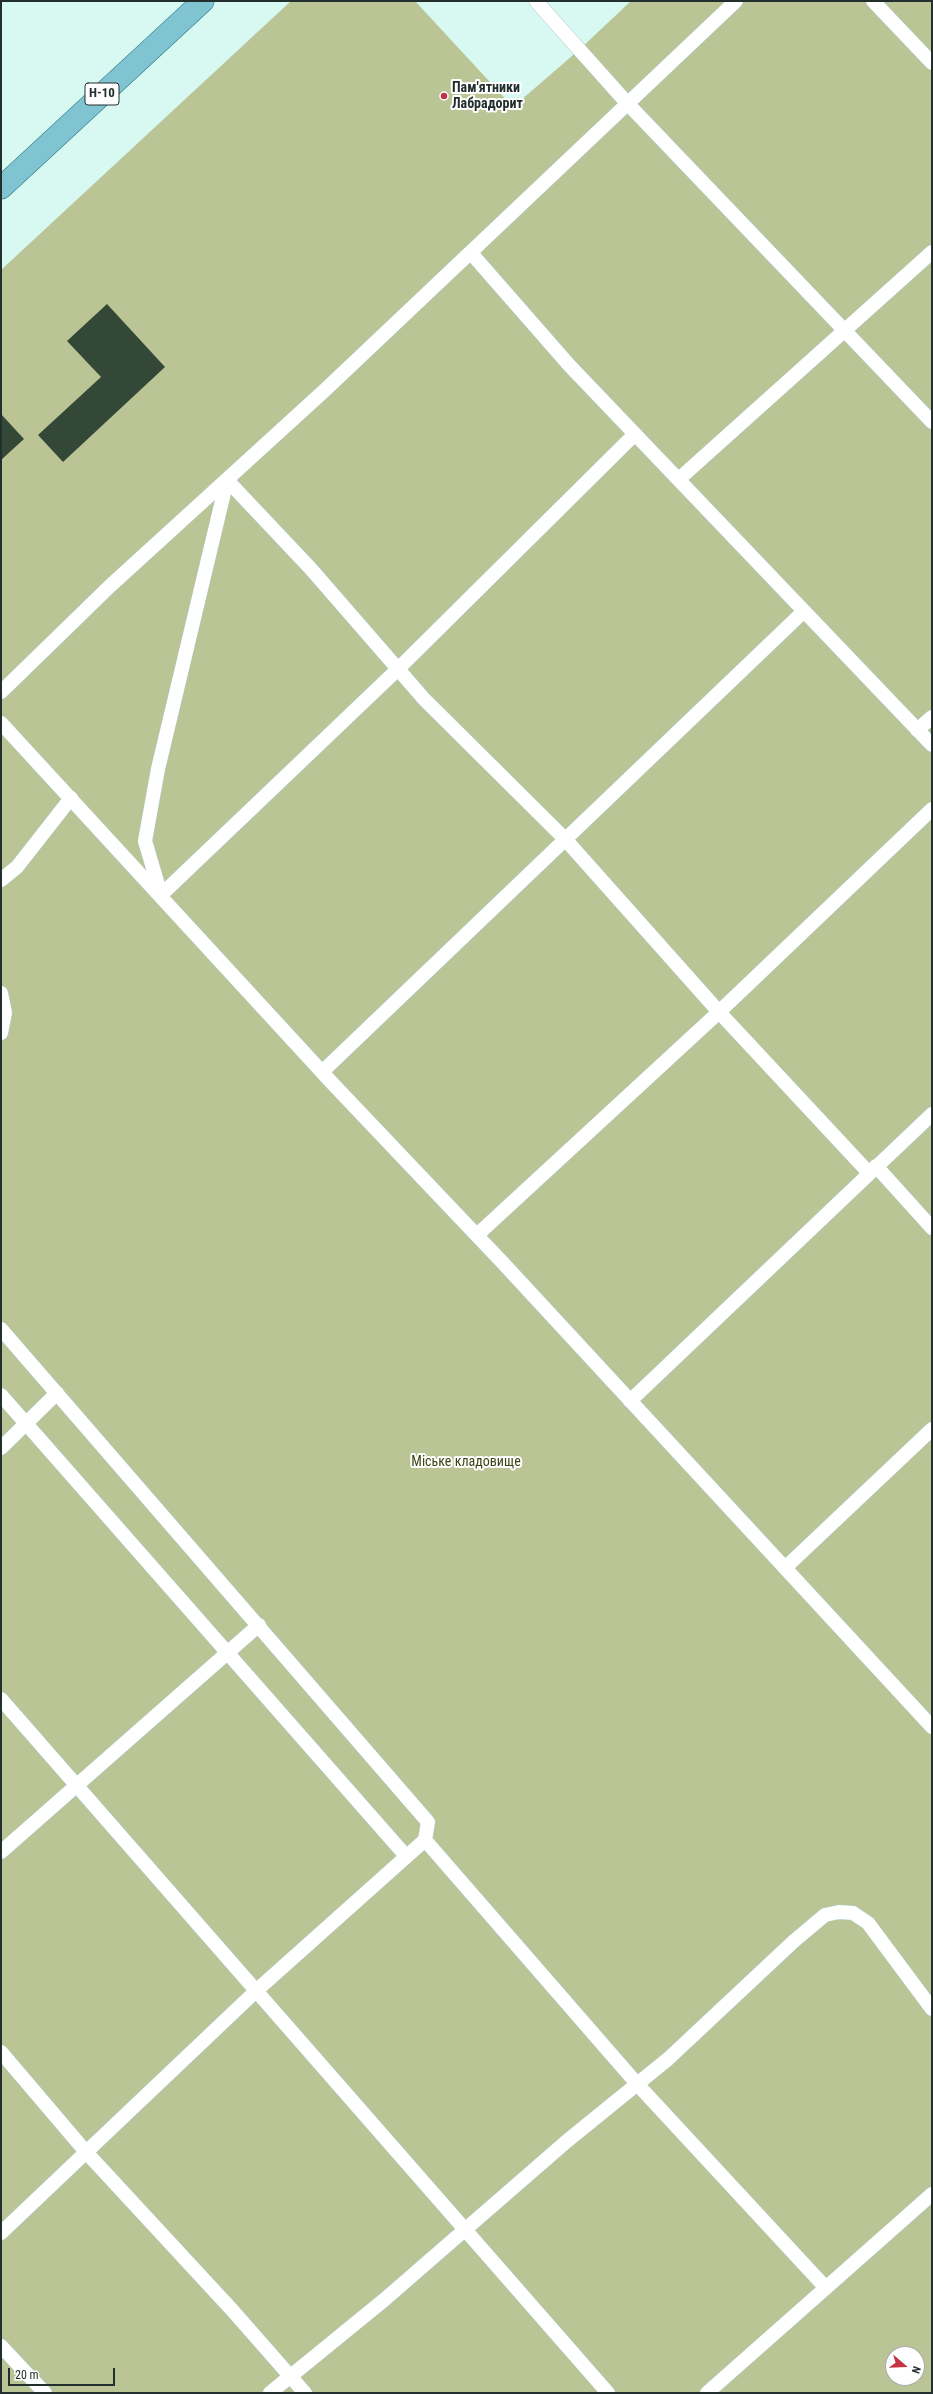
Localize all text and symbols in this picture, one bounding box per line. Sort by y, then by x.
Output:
place label: Пам'ятники Лабрадорит [452,80,523,112]
road number: Н-10 [85,83,119,105]
marker: Пам'ятники Лабрадорит [439,91,449,101]
park label: Міське кладовище [411,1454,521,1470]
north arrow [885,2346,925,2386]
scale bar [10,2360,117,2386]
text: N [909,2364,923,2375]
text: 20 m [15,2368,39,2382]

